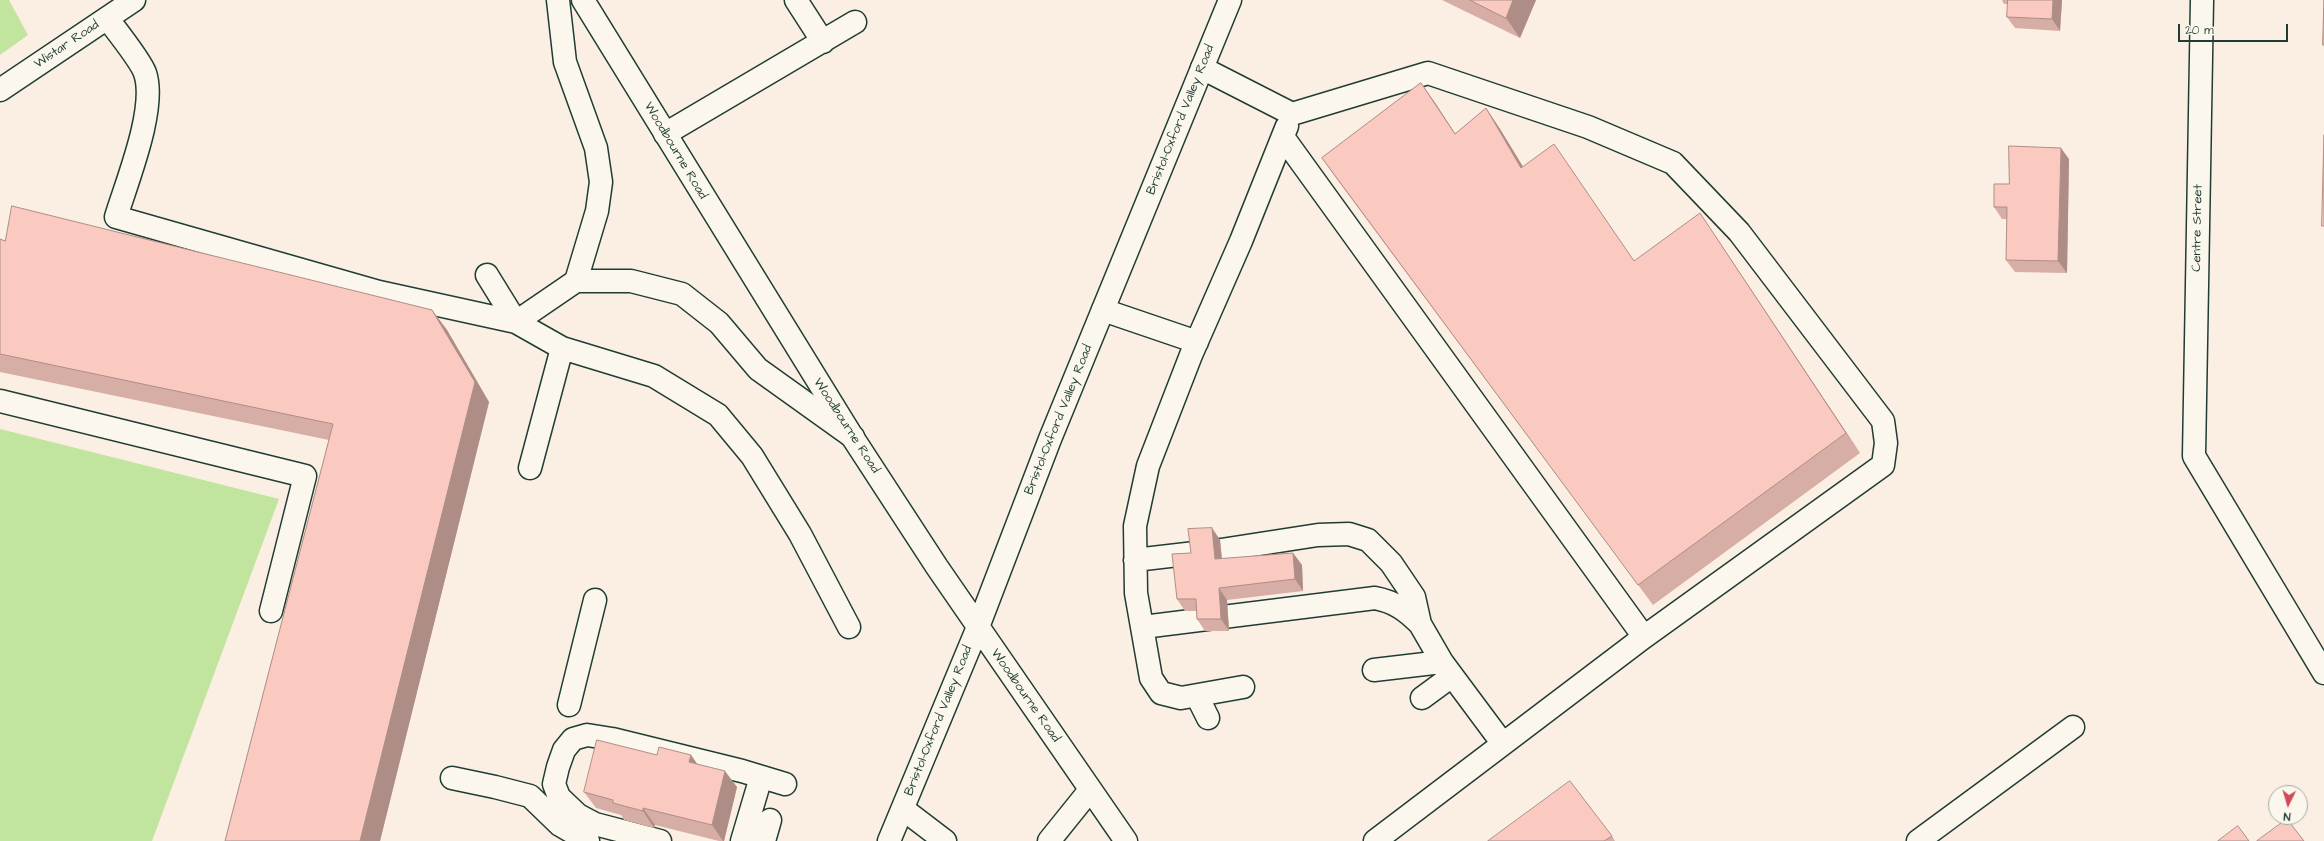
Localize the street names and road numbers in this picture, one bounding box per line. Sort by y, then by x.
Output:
street label: Wistar Road [32,18,102,72]
street label: Bristol-Oxford Valley Road [1144,43,1218,197]
street label: Woodbourne Road [640,100,710,202]
street label: Centre Street [2189,184,2207,272]
street label: Bristol-Oxford Valley Road [1022,343,1096,497]
street label: Woodbourne Road [809,375,883,477]
street label: Bristol-Oxford Valley Road [902,644,976,798]
street label: Woodbourne Road [987,646,1063,746]

